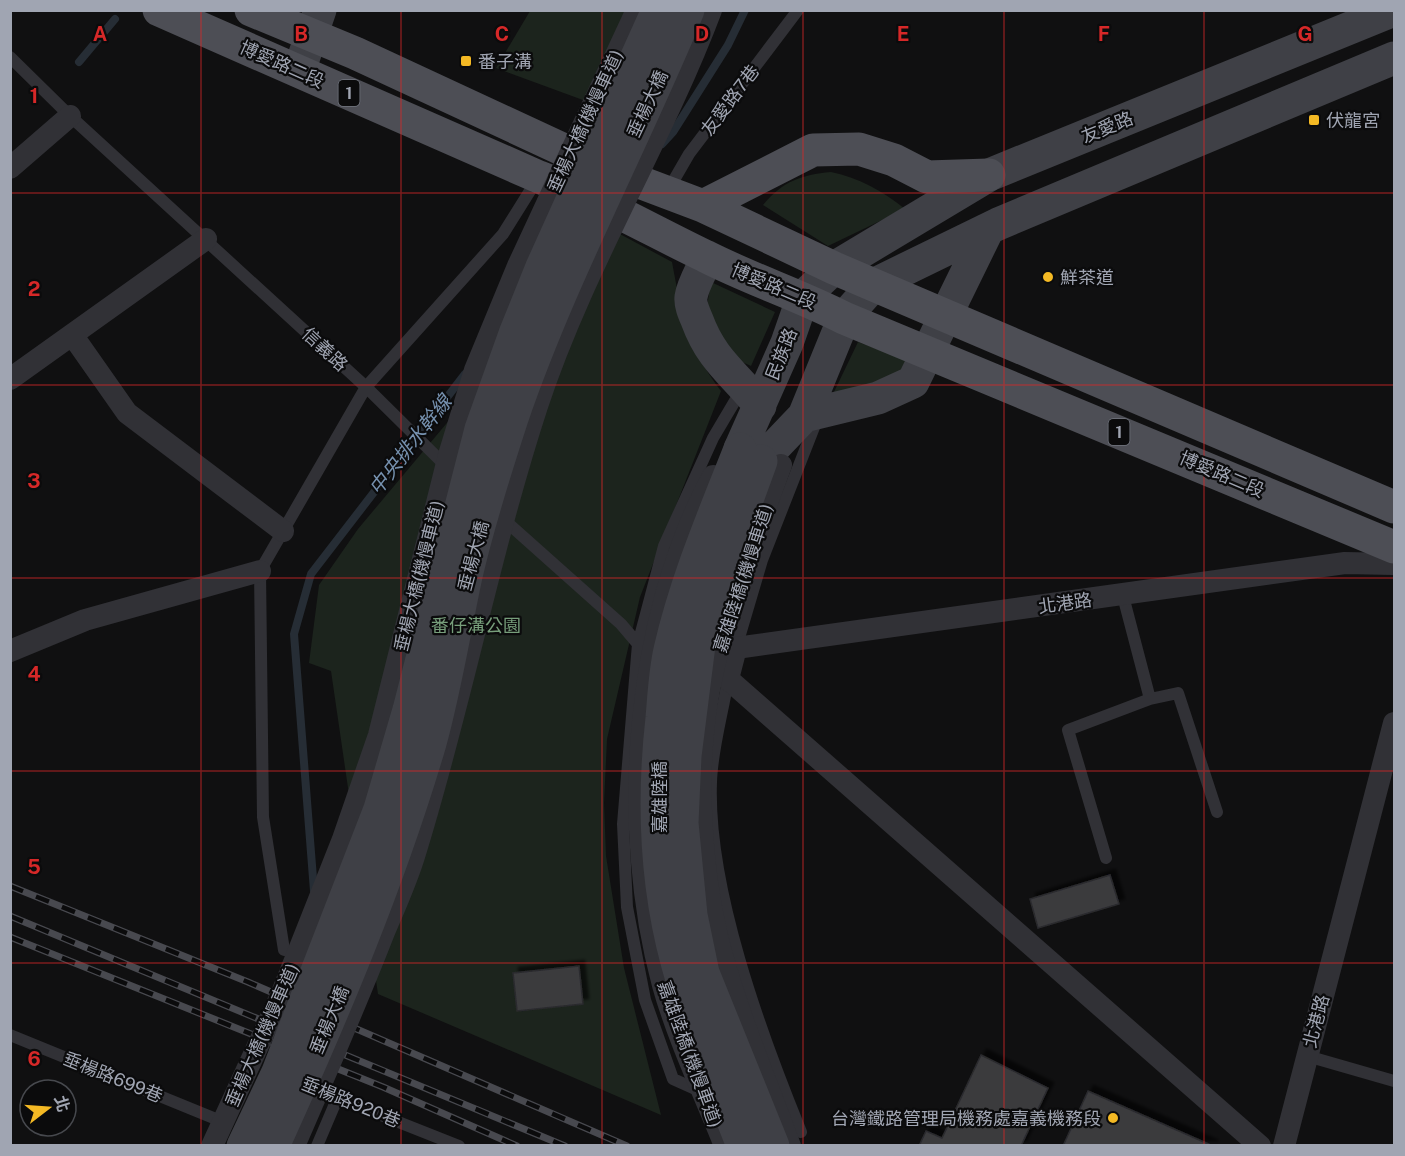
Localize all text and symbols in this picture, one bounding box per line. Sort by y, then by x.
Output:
text: A [93,22,107,46]
text: B [294,22,308,46]
text: C [495,22,509,46]
text: D [695,22,709,46]
text: E [897,22,909,46]
text: F [1098,22,1110,46]
text: G [1297,22,1313,46]
street label: 博愛路二段 [237,36,327,92]
street label: 垂楊大橋(機慢車道) [543,46,627,196]
place label: 番子溝 [478,51,532,72]
marker: 番子溝 [459,54,473,68]
street label: 友愛路7巷 [697,61,763,139]
street label: 垂楊大橋 [622,67,672,141]
road number: 1 [338,80,360,106]
text: 1 [30,84,38,108]
street label: 友愛路 [1078,107,1136,147]
place label: 伏龍宮 [1326,110,1380,131]
marker: 伏龍宮 [1307,113,1321,127]
street label: 博愛路二段 [728,259,820,313]
place label: 鮮茶道 [1060,267,1114,288]
marker: 鮮茶道 [1041,270,1055,284]
text: 2 [28,277,40,301]
street label: 信義路 [298,323,352,375]
street label: 民族路 [761,325,801,383]
water label: 中央排水幹線 [364,389,458,500]
road number: 1 [1108,419,1130,445]
street label: 博愛路二段 [1176,447,1268,501]
text: 3 [27,469,41,493]
street label: 垂楊大橋(機慢車道) [390,498,448,654]
street label: 嘉雄陸橋(機慢車道) [709,501,777,655]
street label: 垂楊大橋 [454,519,492,593]
street label: 北港路 [1037,589,1093,617]
park label: 番仔溝公園 [431,615,521,636]
text: 4 [27,662,41,686]
street label: 嘉雄陸橋 [649,761,670,833]
text: 5 [27,855,41,879]
street label: 垂楊大橋(機慢車道) [221,960,303,1110]
street label: 嘉雄陸橋(機慢車道) [654,978,726,1130]
street label: 垂楊大橋 [305,983,353,1057]
street label: 北港路 [1299,992,1333,1050]
text: 6 [27,1047,41,1071]
street label: 垂楊路699巷 [60,1048,166,1106]
street label: 垂楊路920巷 [298,1073,404,1131]
north arrow [18,1078,78,1138]
text: 北 [50,1093,73,1114]
place label: 台灣鐵路管理局機務處嘉義機務段 [831,1108,1101,1129]
marker: 台灣鐵路管理局機務處嘉義機務段 [1106,1111,1120,1125]

